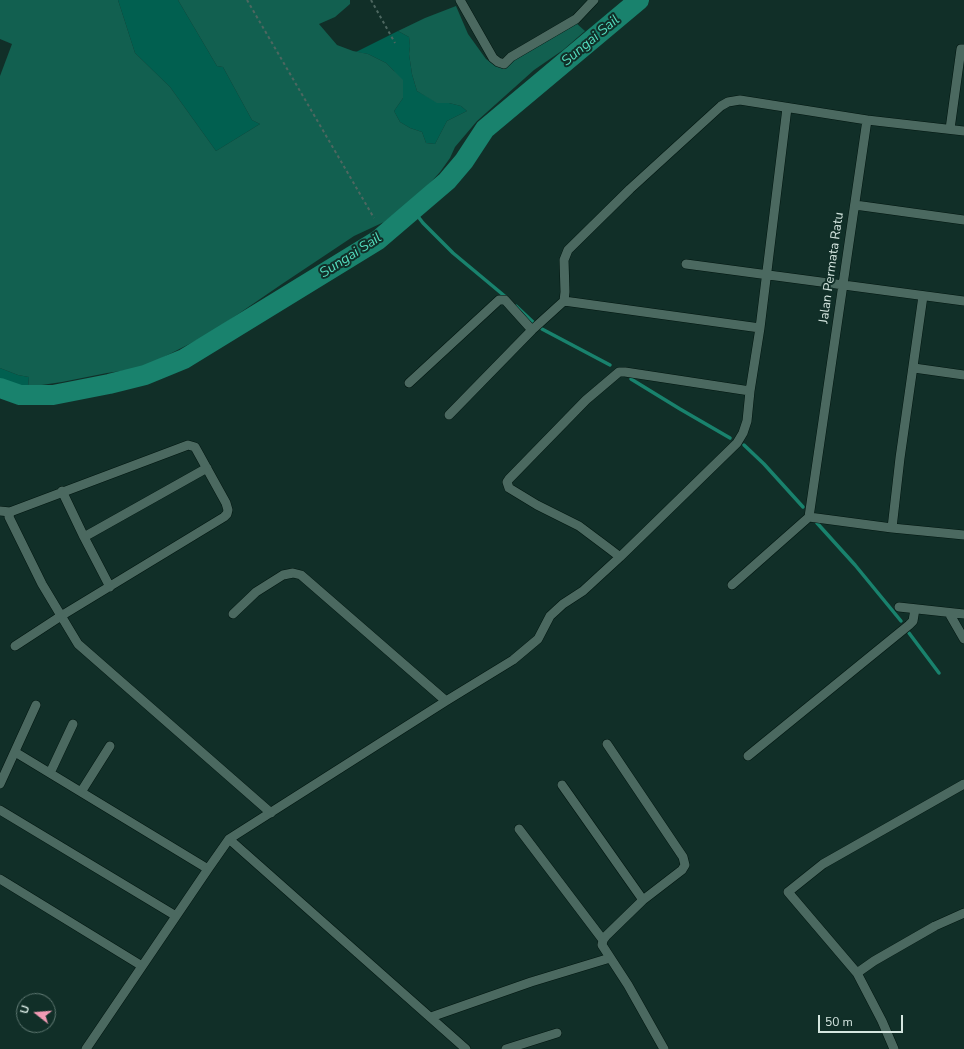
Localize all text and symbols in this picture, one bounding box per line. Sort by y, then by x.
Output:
water label: Sungai Sail [559,12,623,70]
street label: Jalan Permata Ratu [816,211,848,325]
water label: Sungai Sail [317,230,385,282]
north arrow [16,993,56,1033]
text: U [17,1004,33,1016]
scale bar [820,1007,905,1033]
text: 50 m [825,1014,853,1030]

